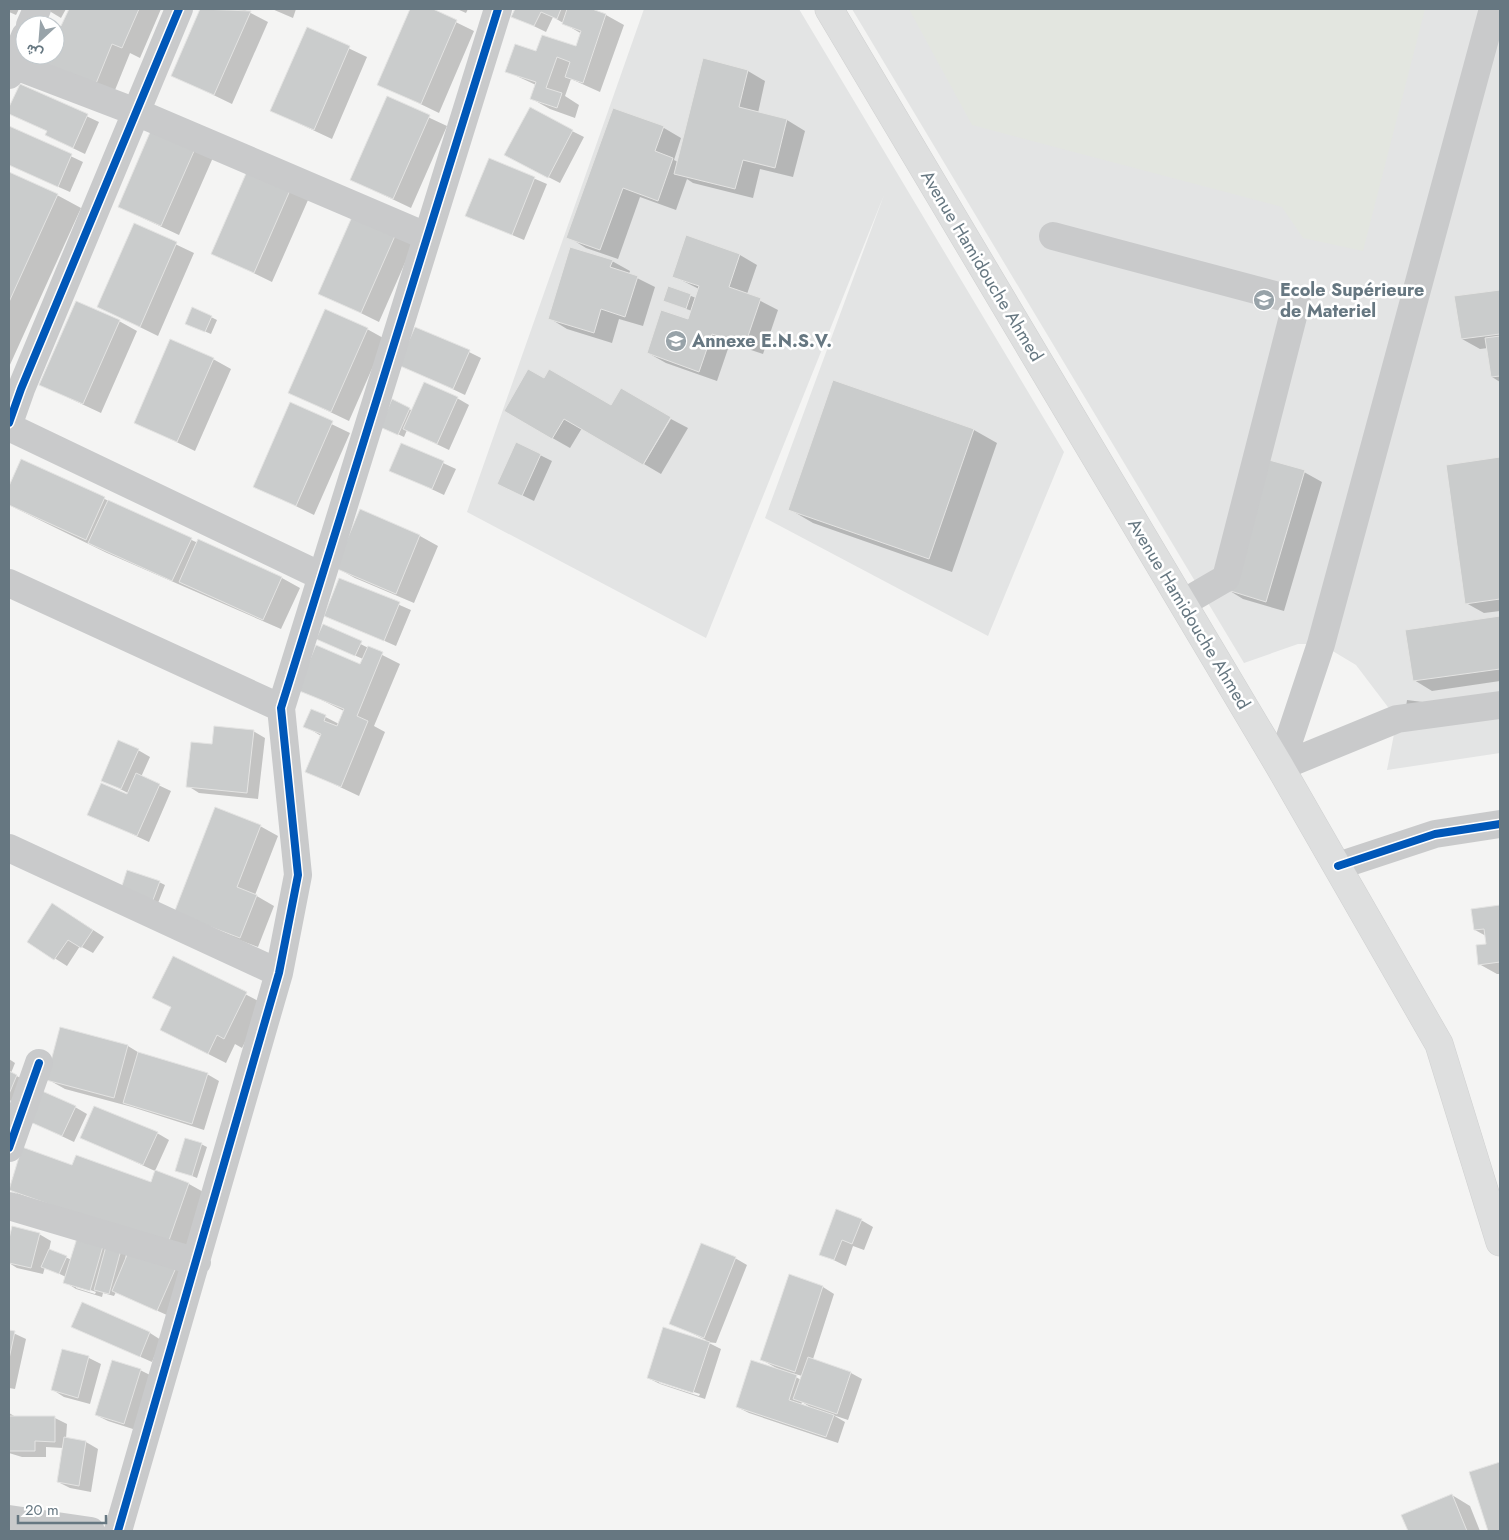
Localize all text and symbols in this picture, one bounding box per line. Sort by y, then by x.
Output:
north arrow [15,15,65,65]
text: ش [22,39,46,64]
street label: Avenue Hamidouche Ahmed [914,165,1050,367]
place label: Ecole Supérieure de Materiel [1280,277,1424,324]
school or university icon: Ecole Supérieure de Materiel [1252,288,1276,312]
place label: Annexe E.N.S.V. [691,328,832,354]
school or university icon: Annexe E.N.S.V. [664,329,688,353]
street label: Avenue Hamidouche Ahmed [1121,513,1257,715]
scale bar [18,1492,105,1524]
text: 20 m [25,1499,59,1521]

